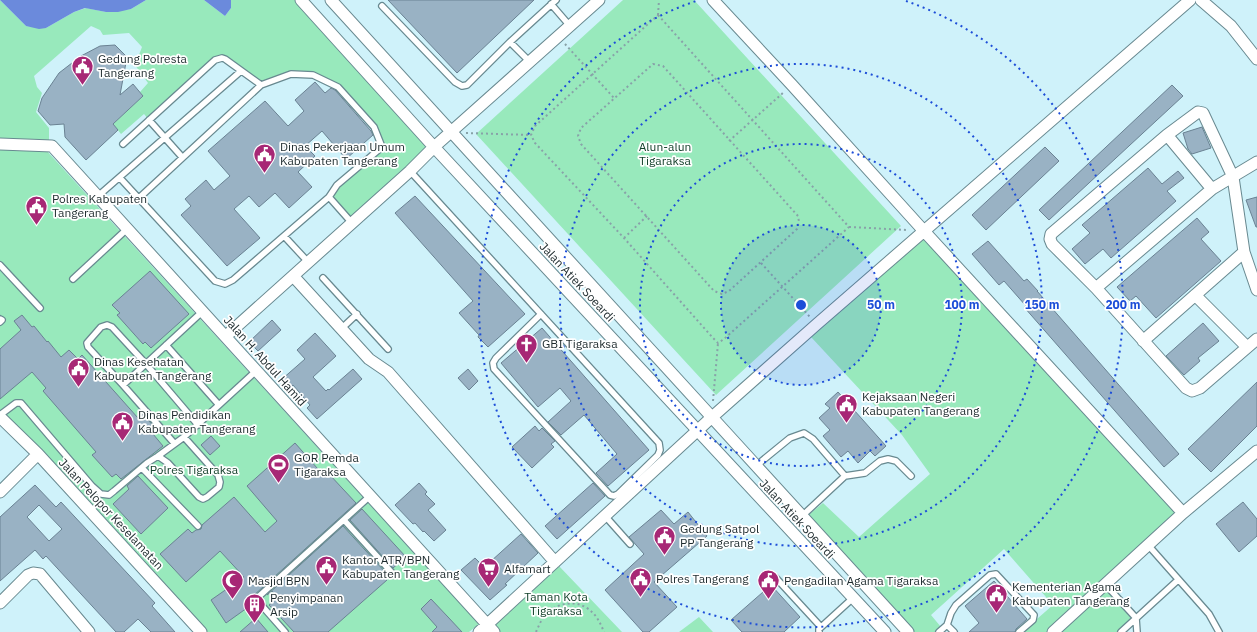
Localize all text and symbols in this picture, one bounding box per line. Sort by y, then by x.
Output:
place label: Gedung Polresta Tangerang [98,51,188,80]
public building icon: Gedung Polresta Tangerang [70,53,96,86]
place label: Dinas Pekerjaan Umum Kabupaten Tangerang [280,139,405,168]
park label: Alun-alun Tigaraksa [639,139,691,168]
public building icon: Dinas Pekerjaan Umum Kabupaten Tangerang [251,141,277,174]
place label: Polres Kabupaten Tangerang [52,191,147,220]
public building icon: Polres Kabupaten Tangerang [23,193,49,226]
street label: Jalan Atiek Soeardi [537,239,618,325]
text: 50 m [867,297,895,312]
text: 100 m [944,297,980,312]
text: 150 m [1024,297,1060,312]
text: 200 m [1105,297,1141,312]
centre of rings [794,298,808,312]
street label: Jalan H. Abdul Hamid [221,312,310,409]
church icon: GBI Tigaraksa [513,331,539,364]
place label: GBI Tigaraksa [542,336,618,351]
place label: Dinas Kesehatan Kabupaten Tangerang [94,354,212,383]
public building icon: Dinas Kesehatan Kabupaten Tangerang [65,356,91,389]
place label: Kejaksaan Negeri Kabupaten Tangerang [862,389,980,418]
public building icon: Kejaksaan Negeri Kabupaten Tangerang [833,391,859,424]
place label: Dinas Pendidikan Kabupaten Tangerang [138,407,256,436]
public building icon: Dinas Pendidikan Kabupaten Tangerang [110,409,136,442]
place label: GOR Pemda Tigaraksa [294,450,359,479]
sports icon: GOR Pemda Tigaraksa [266,452,292,485]
street label: Jalan Pelopor Keselamatan [56,455,167,572]
park label: Polres Tigaraksa [150,462,239,477]
street label: Jalan Atiek Soeardi [757,476,838,562]
place label: Gedung Satpol PP Tangerang [680,521,759,550]
public building icon: Gedung Satpol PP Tangerang [652,523,678,556]
place label: Kantor ATR/BPN Kabupaten Tangerang [342,552,460,581]
public building icon: Kantor ATR/BPN Kabupaten Tangerang [313,554,339,587]
supermarket icon: Alfamart [476,556,502,589]
place label: Alfamart [504,561,551,576]
public building icon: Polres Tangerang [628,566,654,599]
mosque icon: Masjid BPN [220,568,246,601]
public building icon: Pengadilan Agama Tigaraksa [756,568,782,601]
place label: Polres Tangerang [656,571,749,586]
place label: Masjid BPN [248,573,309,588]
place label: Pengadilan Agama Tigaraksa [784,573,939,588]
place label: Kementerian Agama Kabupaten Tangerang [1012,579,1130,608]
public building icon: Kementerian Agama Kabupaten Tangerang [984,581,1010,614]
park label: Taman Kota Tigaraksa [524,589,588,618]
place label: Penyimpanan Arsip [270,590,343,619]
building icon: Penyimpanan Arsip [242,592,268,625]

